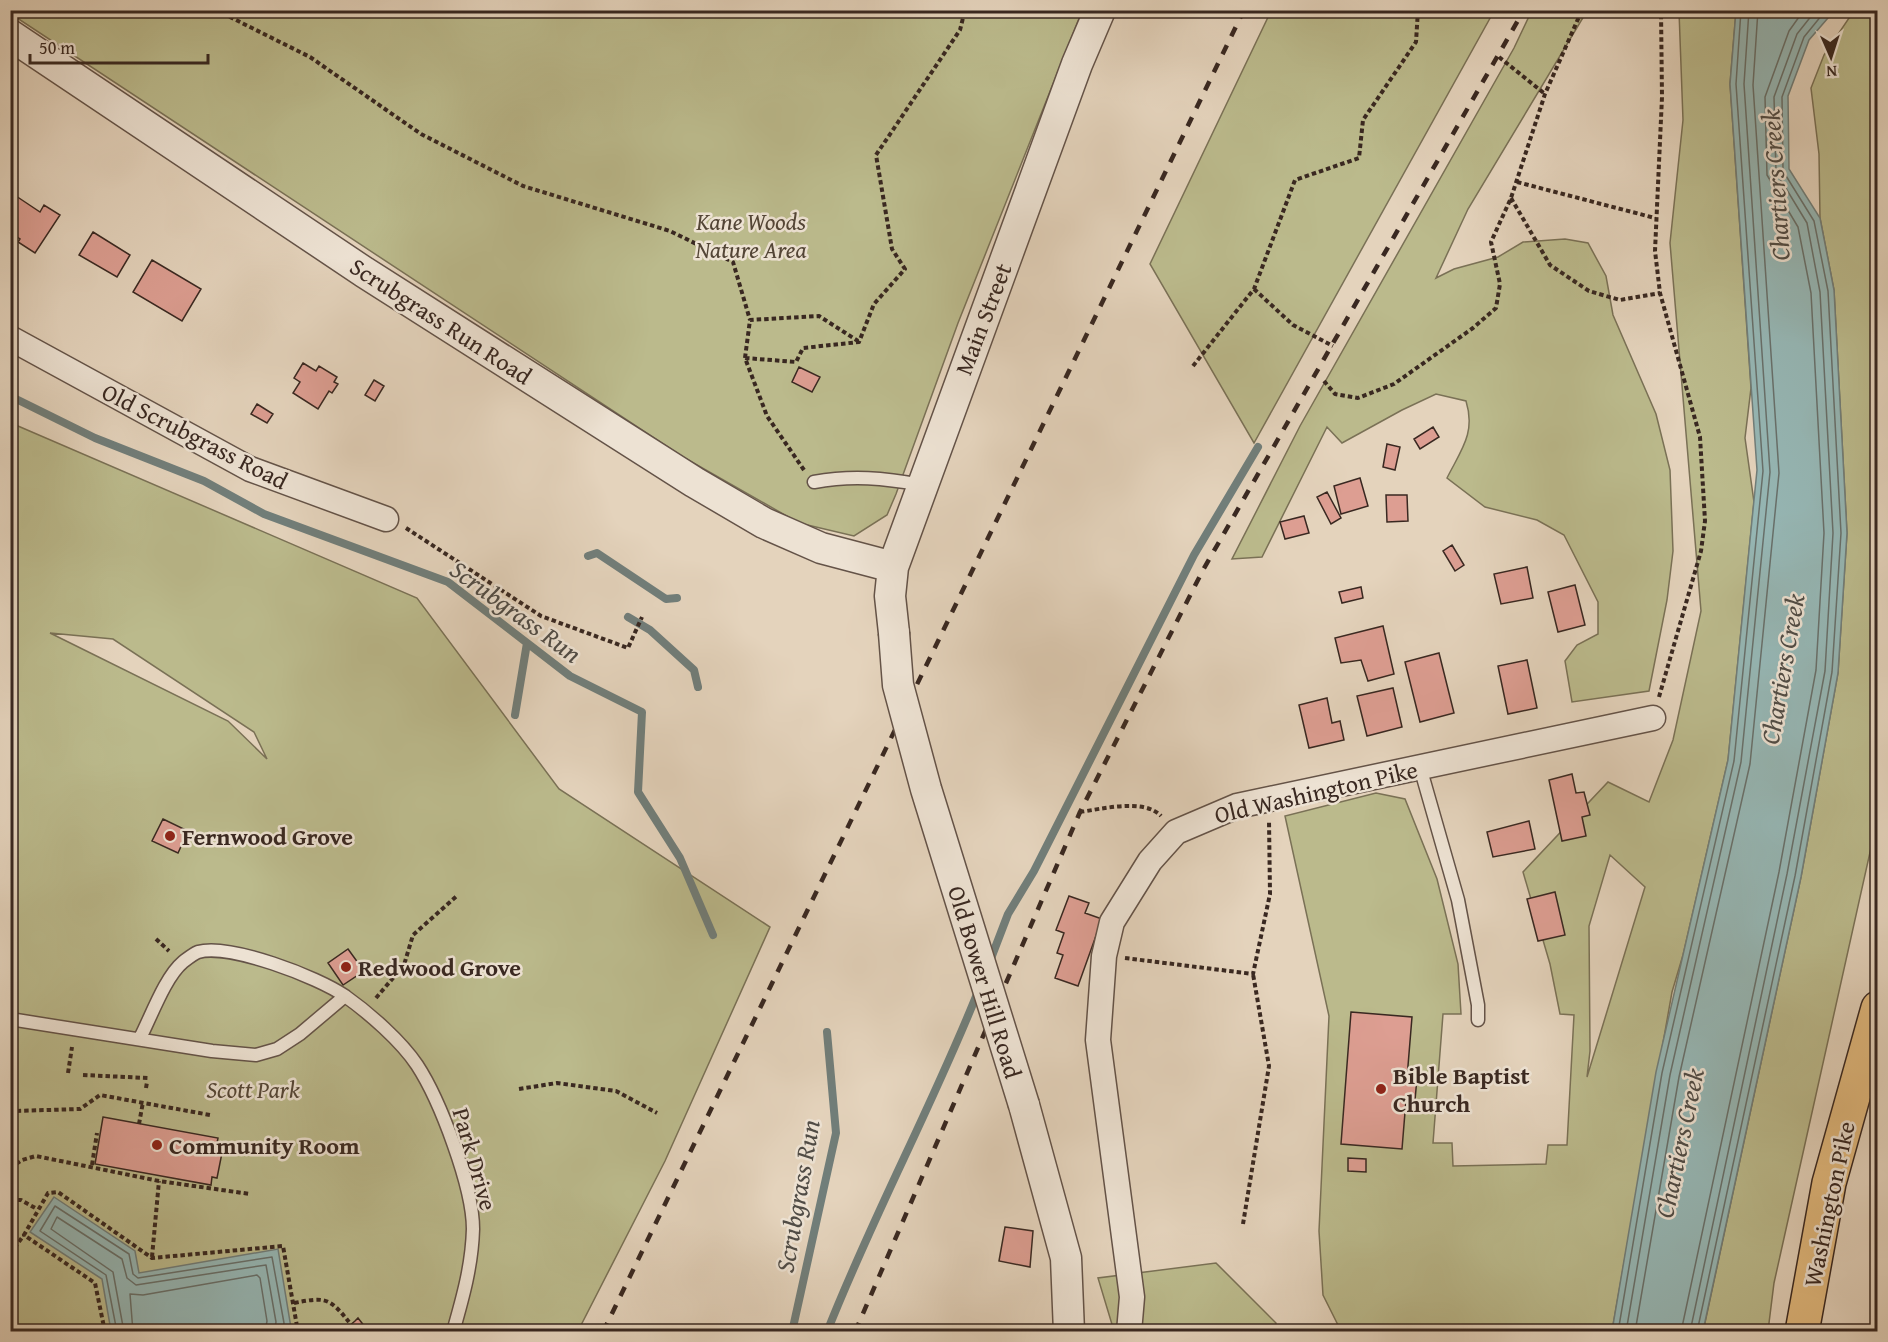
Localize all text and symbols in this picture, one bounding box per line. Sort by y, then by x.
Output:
scale bar [30,27,208,65]
north arrow [1801,27,1861,87]
text: 50 m [39,34,75,61]
text: N [1826,60,1838,84]
water label: Chartiers Creek [1750,108,1800,262]
park label: Kane Woods Nature Area [694,204,807,267]
street label: Scrubgrass Run Road [343,249,539,393]
street label: Main Street [946,258,1021,380]
street label: Old Scrubgrass Road [96,374,294,498]
water label: Scrubgrass Run [442,550,590,672]
water label: Chartiers Creek [1750,591,1814,747]
street label: Old Washington Pike [1211,752,1421,832]
place label: Fernwood Grove [182,819,353,854]
marker: Fernwood Grove [163,829,177,843]
street label: Old Bower Hill Road [939,881,1031,1083]
place label: Redwood Grove [358,950,521,985]
marker: Redwood Grove [339,960,353,974]
place label: Bible Baptist Church [1393,1058,1530,1121]
water label: Chartiers Creek [1644,1065,1714,1221]
park label: Scott Park [206,1072,300,1107]
marker: Bible Baptist Church [1374,1082,1388,1096]
street label: Park Drive [444,1103,506,1215]
water label: Scrubgrass Run [764,1117,830,1275]
street label: Washington Pike [1794,1118,1864,1290]
place label: Community Room [169,1128,360,1163]
marker: Community Room [150,1138,164,1152]

